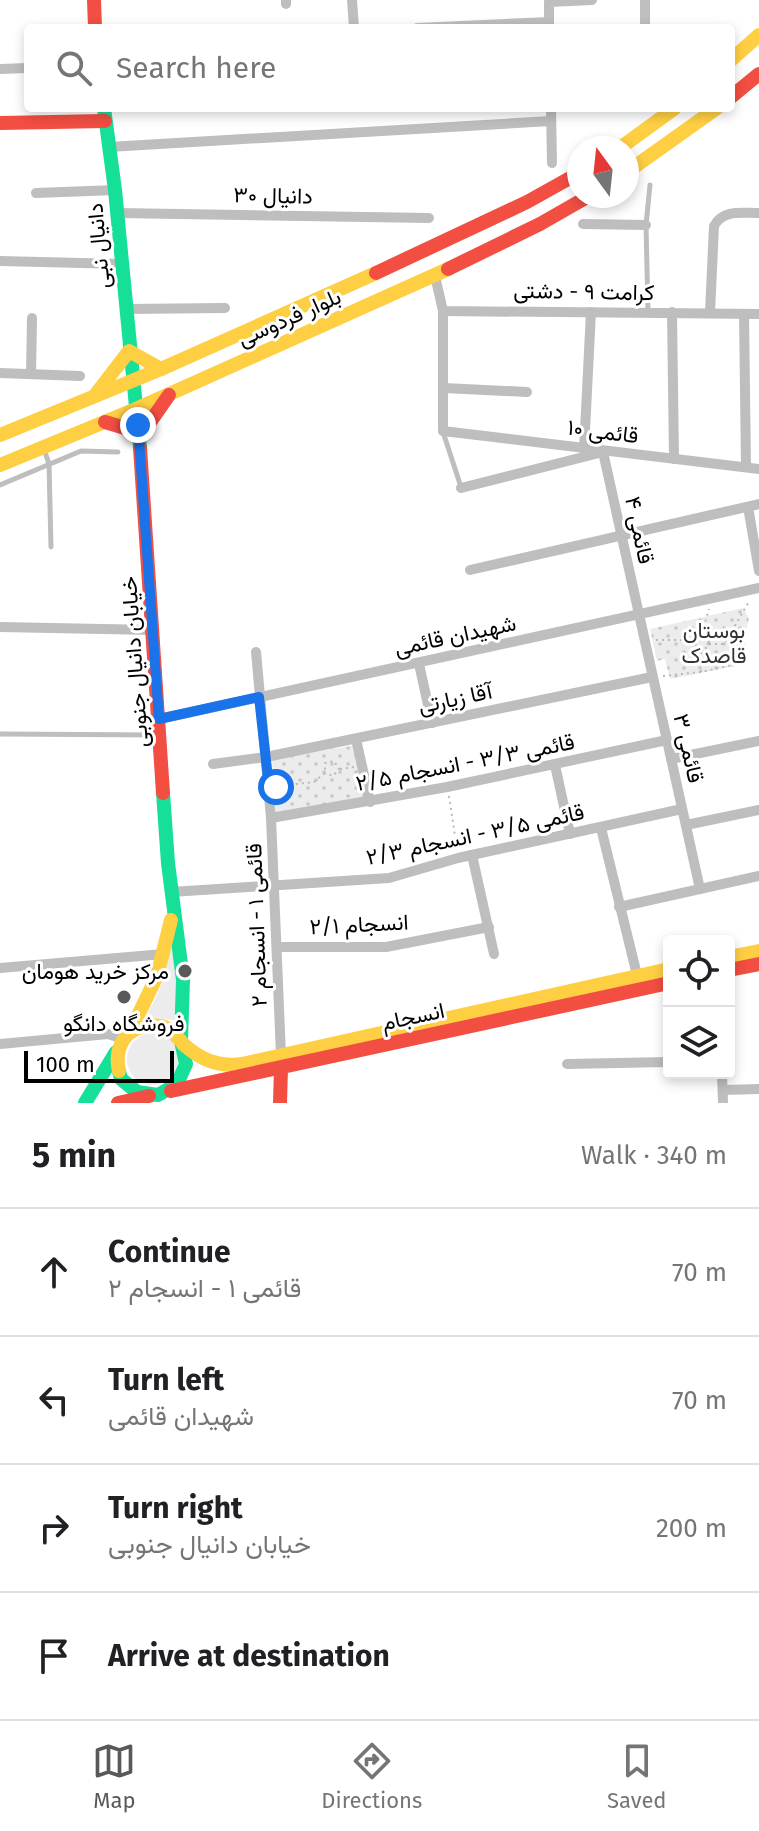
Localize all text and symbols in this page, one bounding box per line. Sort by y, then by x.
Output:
search box [24,24,735,112]
icon: search [52,46,96,90]
text: Search here [116,50,276,86]
north arrow [567,136,639,208]
street label: دانیال ۳۰ [233,181,313,210]
street label: دانیال نبی [81,202,116,290]
street label: کرامت ۹ - دشتی [513,277,655,306]
street label: بلوار فردوسی [233,283,345,352]
route end [120,407,156,443]
street label: قائمی ۱۰ [566,414,640,449]
street label: قائمی ۴ [619,494,660,566]
street label: خیابان دانیال جنوبی [115,575,154,749]
street label: شهیدان قائمی [392,609,518,662]
park label: بوستان قاصدک [682,617,746,669]
street label: آقا زیارتی [416,677,496,719]
street label: قائمی ۳ [667,711,710,785]
street label: قائمی ۳/۳ - انسجام ۲/۵ [353,728,577,798]
route start [258,769,294,805]
street label: قائمی ۳/۵ - انسجام ۲/۳ [364,798,587,872]
street label: قائمی ۱ - انسجام ۲ [240,843,274,1007]
street label: انسجام ۲/۱ [309,908,409,942]
map controls [663,935,735,1079]
button: locate [663,935,735,1007]
place label: مرکز خرید هومان [22,958,169,985]
marker: مرکز خرید هومان [176,962,194,980]
marker: فروشگاه دانگو [115,988,133,1006]
street label: انسجام [379,997,447,1037]
button: layers [663,1007,735,1079]
place label: فروشگاه دانگو [63,1010,185,1037]
scale bar [24,1047,174,1083]
text: 100 m [36,1051,95,1078]
text: 5 min [32,1135,116,1176]
text: Walk · 340 m [581,1140,727,1171]
text: Continue [108,1234,231,1270]
icon: ahead [32,1250,76,1294]
text: 70 m [672,1257,727,1288]
text: قائمی ۱ - انسجام ۲ [108,1273,301,1304]
text: Turn left [108,1362,224,1398]
icon: left [32,1378,76,1422]
text: 70 m [672,1385,727,1416]
text: شهیدان قائمی [108,1401,254,1432]
text: Turn right [108,1490,243,1526]
icon: right [32,1506,76,1550]
text: 200 m [656,1513,727,1544]
text: خیابان دانیال جنوبی [108,1529,311,1560]
icon: arrive [32,1634,76,1678]
text: Arrive at destination [108,1638,390,1674]
tab: Map [92,1739,136,1814]
tab: Directions [321,1739,422,1814]
tab: Saved [607,1739,667,1814]

